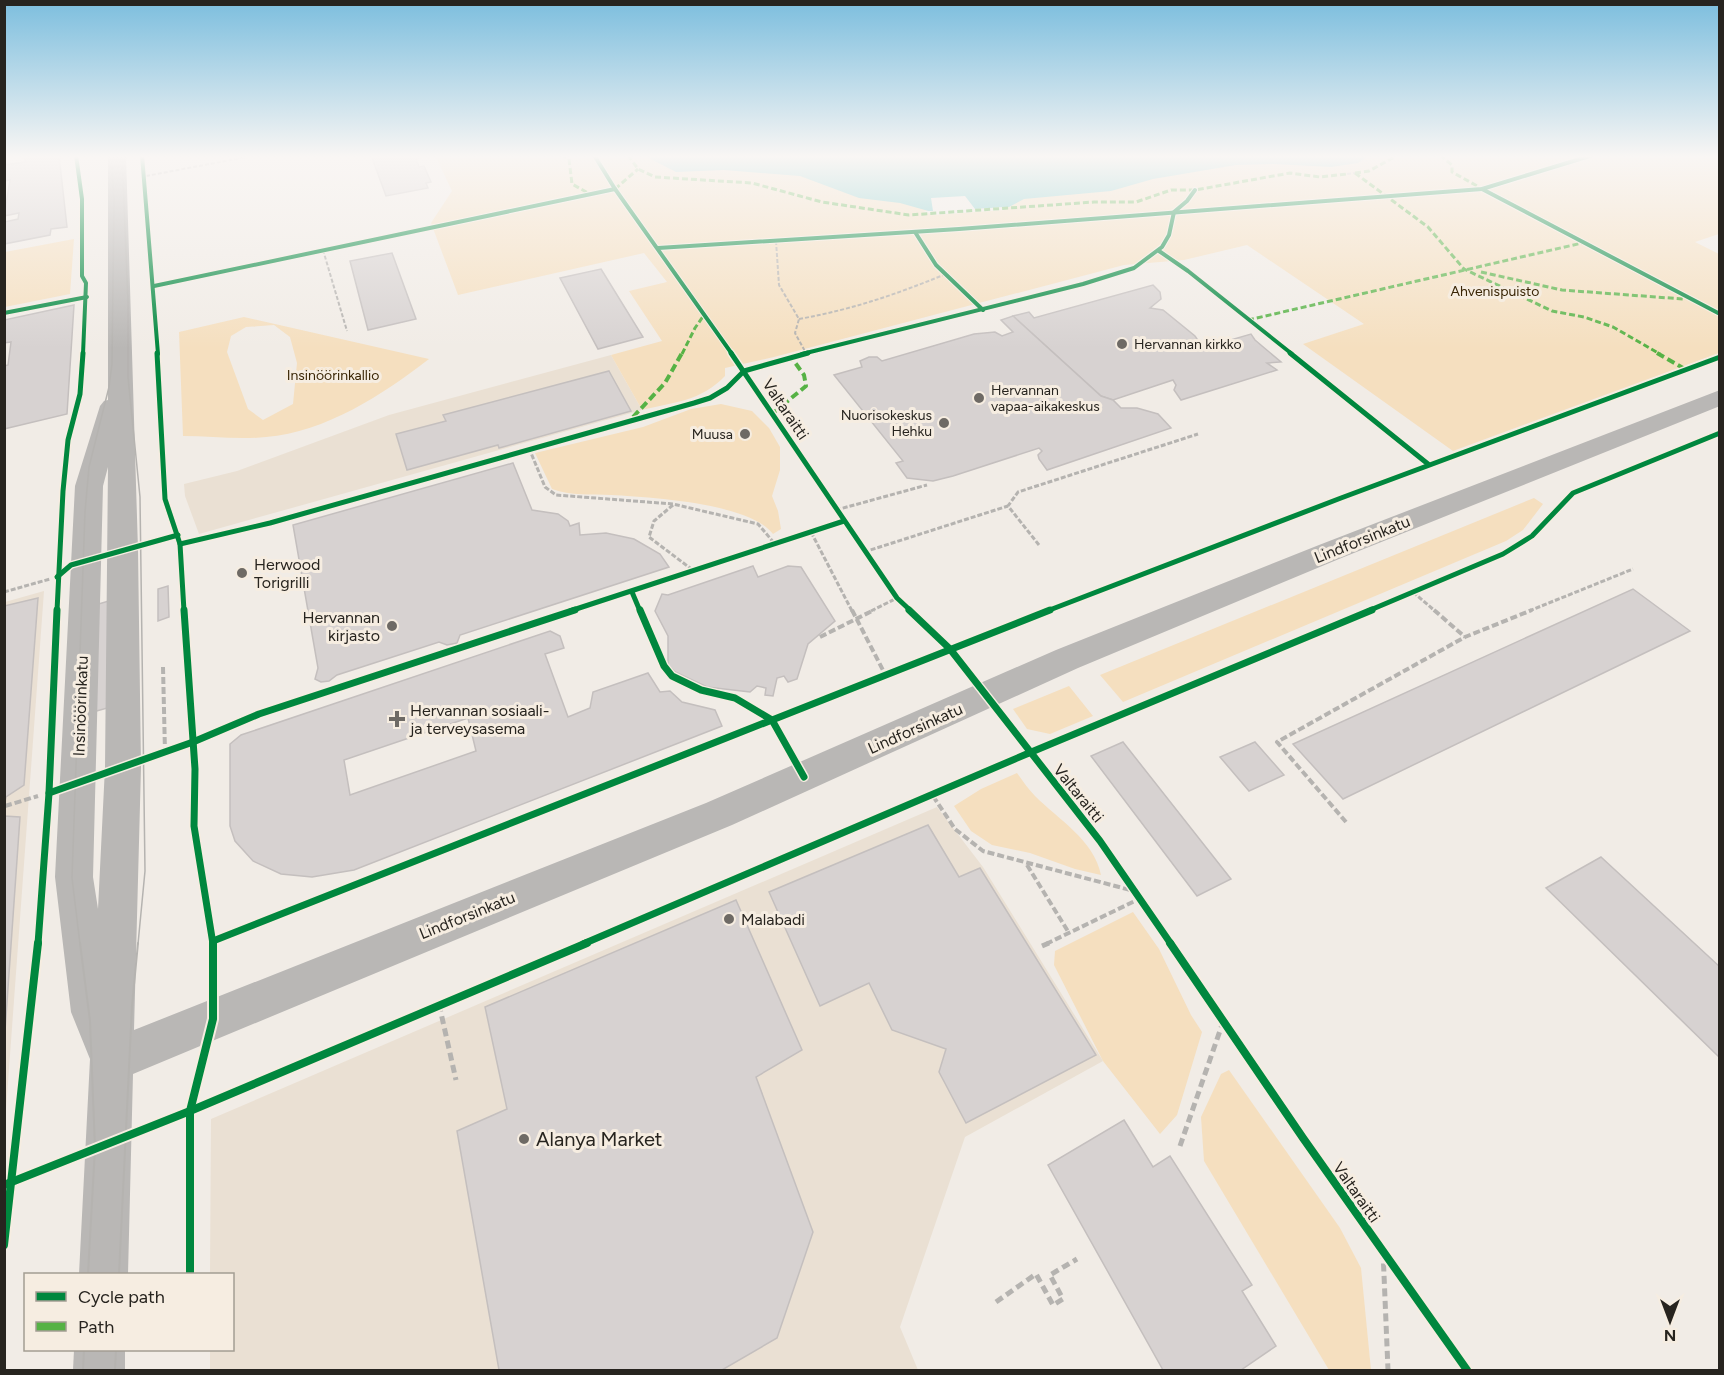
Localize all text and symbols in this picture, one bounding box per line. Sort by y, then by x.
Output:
park label: Ahvenispuisto [1451,283,1539,300]
place label: Hervannan kirkko [1134,336,1242,353]
marker: Hervannan kirkko [1115,337,1129,351]
park label: Insinöörinkallio [287,367,379,384]
street label: Valtaraitti [758,375,813,443]
place label: Hervannan vapaa-aikakeskus [991,382,1100,415]
marker: Hervannan vapaa-aikakeskus [972,391,986,405]
place label: Nuorisokeskus Hehku [841,407,932,440]
marker: Nuorisokeskus Hehku [937,416,951,430]
place label: Muusa [692,426,733,443]
marker: Muusa [738,427,752,441]
street label: Lindforsinkatu [1311,512,1413,567]
place label: Herwood Torigrilli [254,555,320,592]
marker: Herwood Torigrilli [235,566,249,580]
place label: Hervannan kirjasto [303,608,380,645]
marker: Hervannan kirjasto [385,619,399,633]
street label: Insinöörinkatu [69,655,92,757]
street label: Lindforsinkatu [865,699,966,758]
place label: Hervannan sosiaali- ja terveysasema [409,701,549,738]
marker: Hervannan sosiaali- ja terveysasema [388,710,406,728]
street label: Valtaraitti [1049,760,1108,826]
street label: Lindforsinkatu [416,888,518,943]
place label: Malabadi [741,910,805,929]
marker: Malabadi [722,912,736,926]
place label: Alanya Market [536,1127,662,1151]
marker: Alanya Market [517,1132,531,1146]
street label: Valtaraitti [1329,1158,1384,1226]
legend [24,1273,234,1351]
text: Cycle path [78,1286,165,1308]
north arrow [1640,1291,1700,1351]
text: Path [78,1316,114,1338]
text: N [1664,1326,1676,1345]

